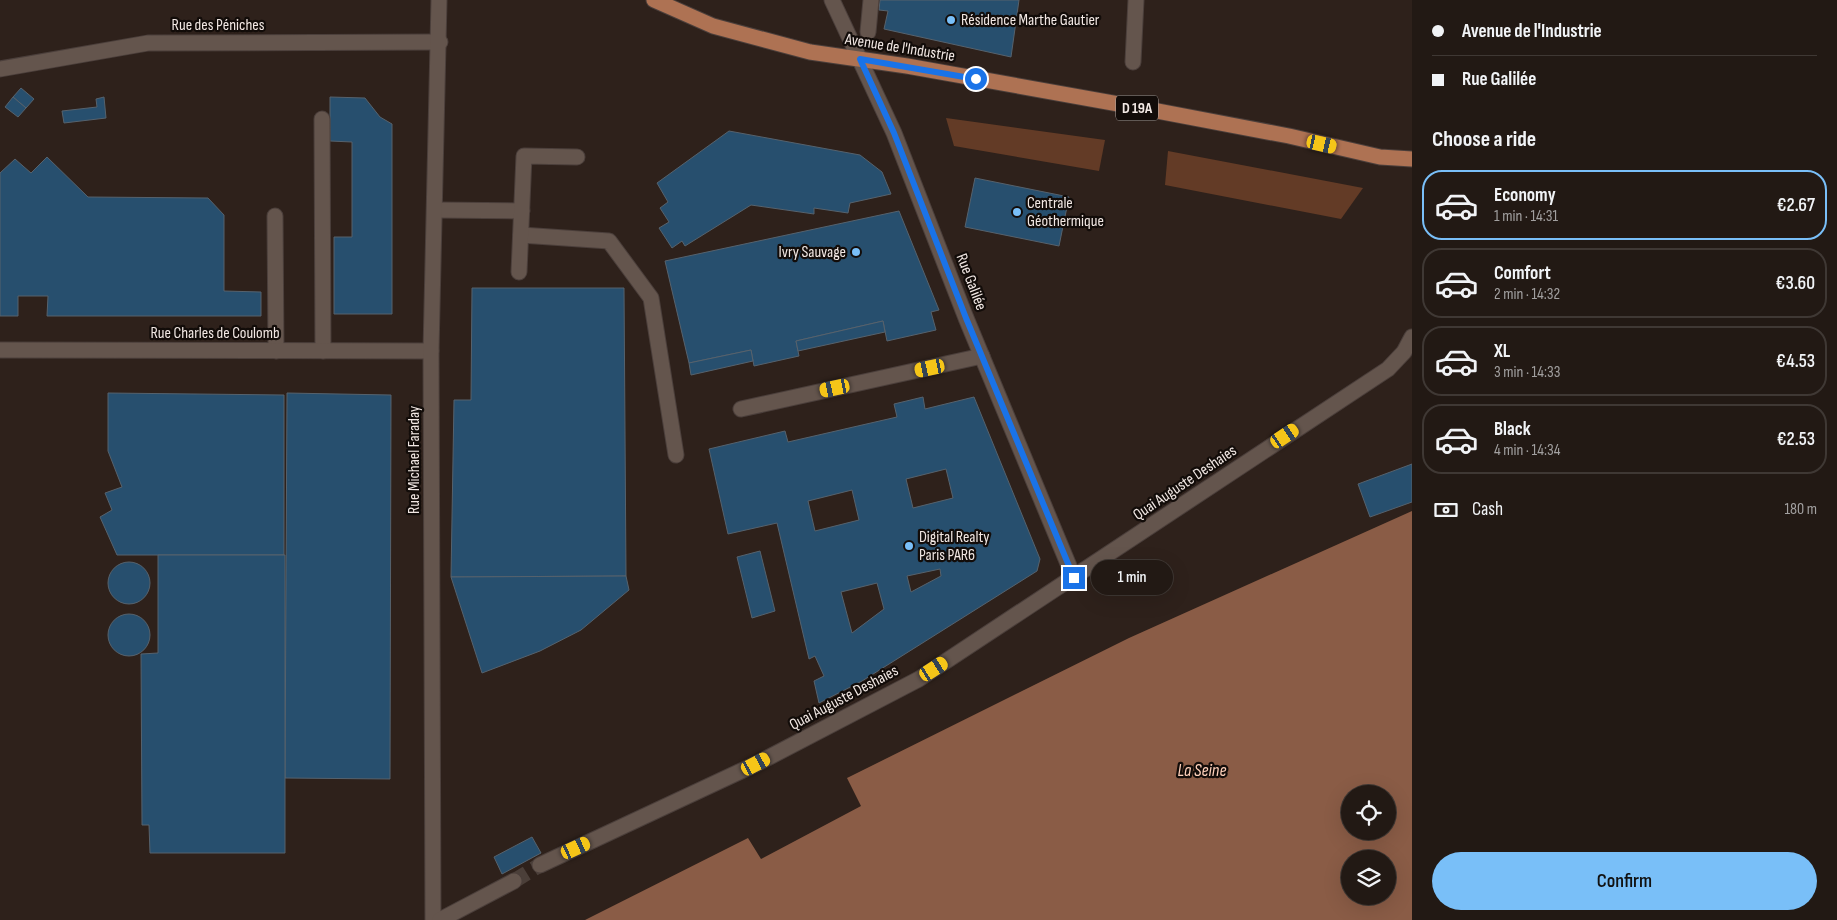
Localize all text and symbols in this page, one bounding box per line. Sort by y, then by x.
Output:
place label: Résidence Marthe Gautier [961,11,1100,30]
marker: Résidence Marthe Gautier [945,14,957,26]
street label: Rue des Péniches [172,16,265,35]
text: Avenue de l'Industrie [1462,20,1602,43]
street label: Avenue de l'Industrie [843,30,956,66]
route start [965,68,987,90]
text: Rue Galilée [1462,68,1536,91]
road number: D 19A [1116,96,1158,120]
text: Choose a ride [1432,126,1536,153]
car [1305,133,1338,155]
icon: car [1434,183,1479,228]
text: Economy [1494,184,1556,207]
place label: Centrale Géothermique [1027,194,1104,231]
text: €2.67 [1777,194,1815,217]
marker: Centrale Géothermique [1011,206,1023,218]
text: 1 min · 14:31 [1494,207,1558,226]
place label: Ivry Sauvage [779,243,846,262]
marker: Ivry Sauvage [850,246,862,258]
street label: Rue Galilée [952,251,990,313]
icon: car [1434,261,1479,306]
text: Comfort [1494,262,1551,285]
text: €3.60 [1776,272,1815,295]
text: 2 min · 14:32 [1494,285,1560,304]
street label: Rue Charles de Coulomb [150,324,280,343]
icon: car [1434,339,1479,384]
text: XL [1494,340,1510,363]
text: €4.53 [1776,350,1815,373]
car [913,358,946,378]
text: 3 min · 14:33 [1494,363,1560,382]
car [818,378,851,398]
street label: Rue Michael Faraday [405,406,424,514]
icon: car [1434,417,1479,462]
text: Black [1494,418,1531,441]
car [1268,421,1301,451]
text: €2.53 [1777,428,1815,451]
street label: Quai Auguste Deshaies [1130,441,1240,525]
text: 4 min · 14:34 [1494,441,1560,460]
icon: cash [1432,496,1460,524]
text: Cash [1472,498,1503,521]
text: 180 m [1784,500,1817,519]
place label: Digital Realty Paris PAR6 [919,528,990,565]
marker: Digital Realty Paris PAR6 [903,540,915,552]
callout: 1 min [1092,560,1174,596]
route end [1063,567,1085,589]
text: 1 min [1117,568,1147,587]
car [917,655,950,683]
street label: Quai Auguste Deshaies [786,661,902,735]
car [739,750,772,778]
water label: La Seine [1178,760,1226,781]
map controls [1341,785,1396,905]
button: locate [1341,785,1396,840]
car [559,835,592,861]
button: layers [1341,850,1396,905]
button: Confirm [1432,852,1817,910]

